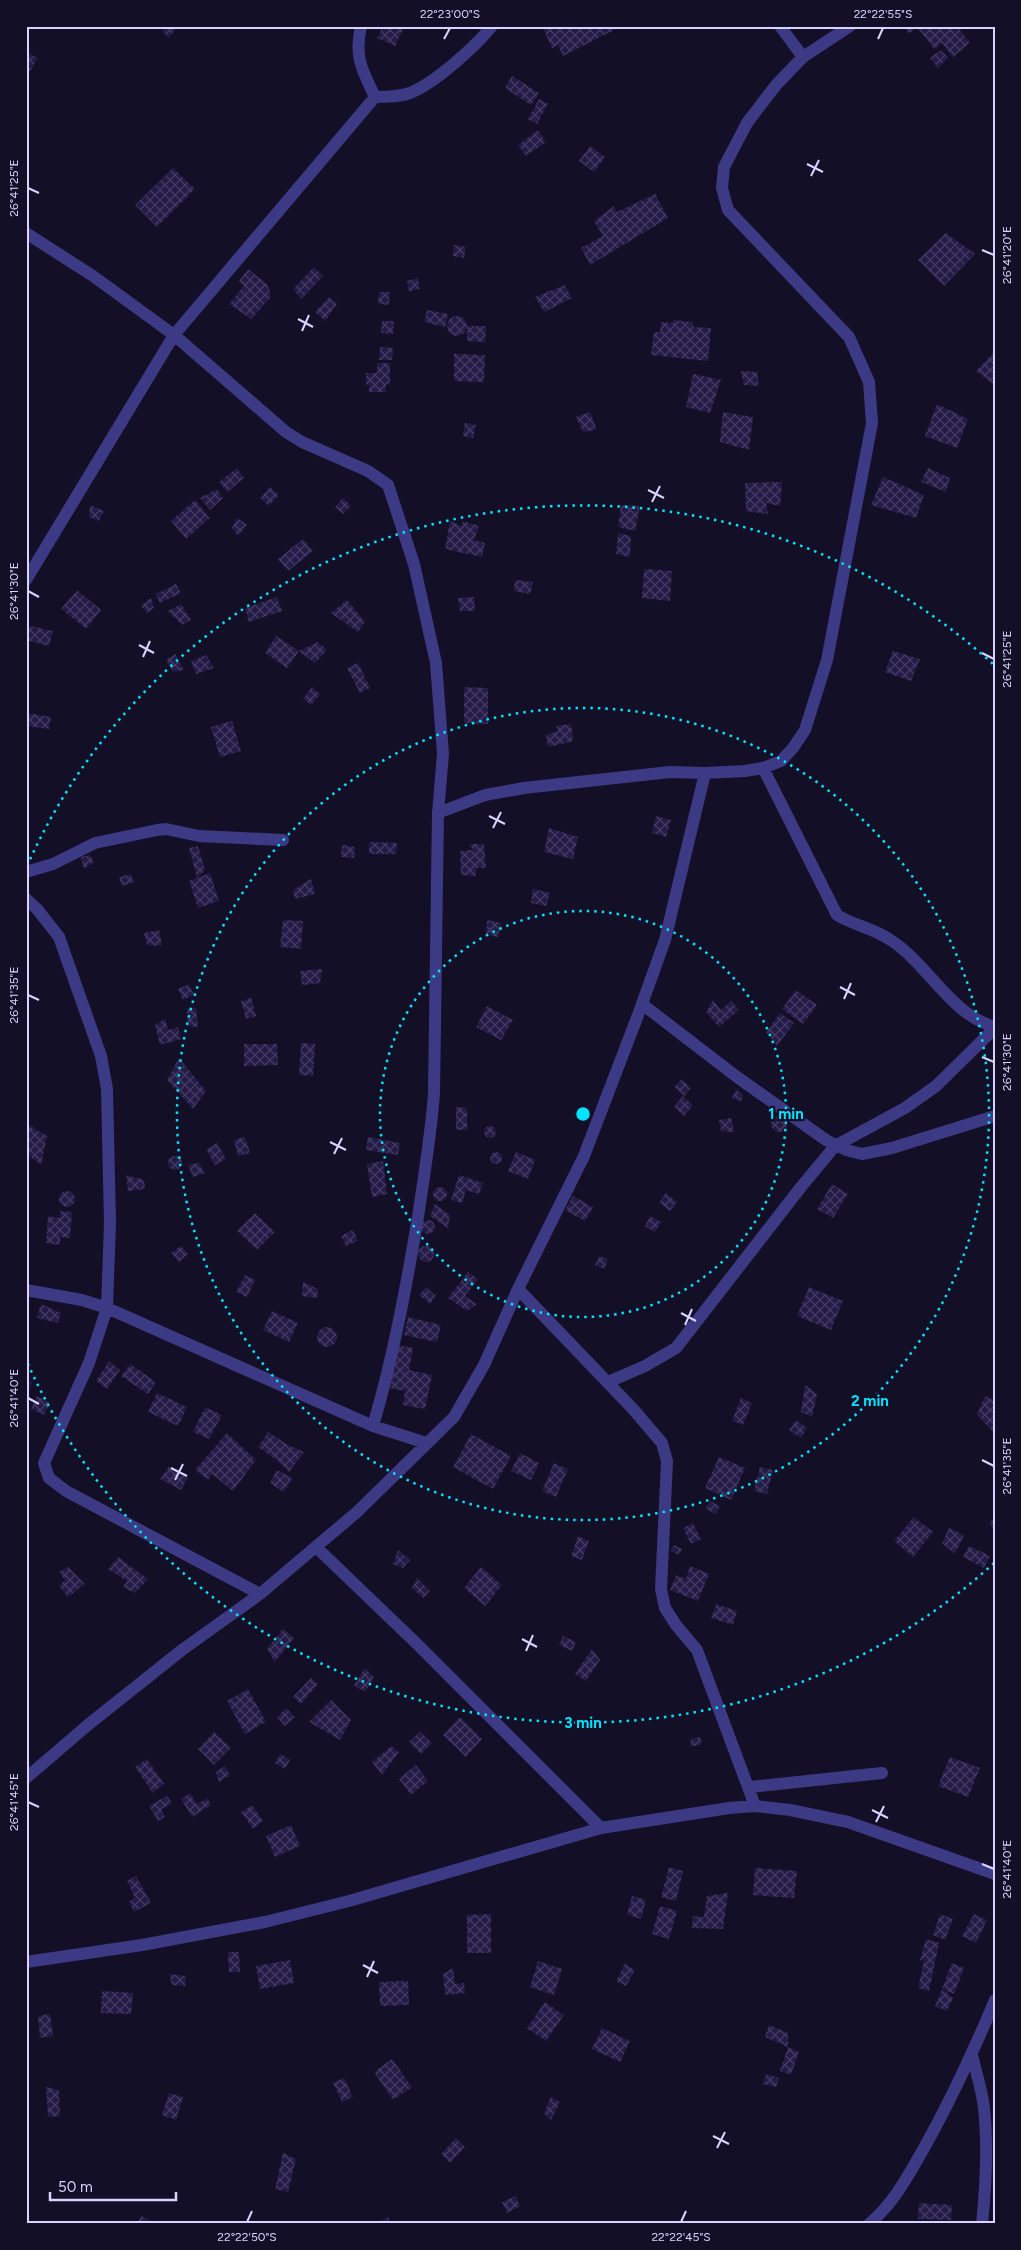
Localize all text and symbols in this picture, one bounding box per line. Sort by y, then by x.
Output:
text: 22°23'00"S [420,7,480,21]
text: 22°22'55"S [854,7,912,21]
text: 26°41'25"E [7,159,21,217]
text: 26°41'20"E [1000,226,1014,284]
text: 26°41'30"E [7,562,21,620]
text: 26°41'25"E [1000,630,1014,688]
text: 26°41'35"E [7,966,21,1024]
text: 26°41'30"E [1000,1033,1014,1091]
centre of rings [574,1105,592,1123]
text: 1 min [768,1105,804,1123]
text: 26°41'40"E [7,1369,21,1427]
text: 2 min [851,1392,889,1410]
text: 26°41'35"E [1000,1437,1014,1495]
text: 3 min [564,1714,602,1732]
text: 26°41'45"E [7,1773,21,1831]
text: 26°41'40"E [1000,1840,1014,1898]
scale bar [50,2170,176,2202]
text: 50 m [58,2178,93,2196]
text: 22°22'50"S [217,2230,277,2244]
text: 22°22'45"S [651,2230,711,2244]

